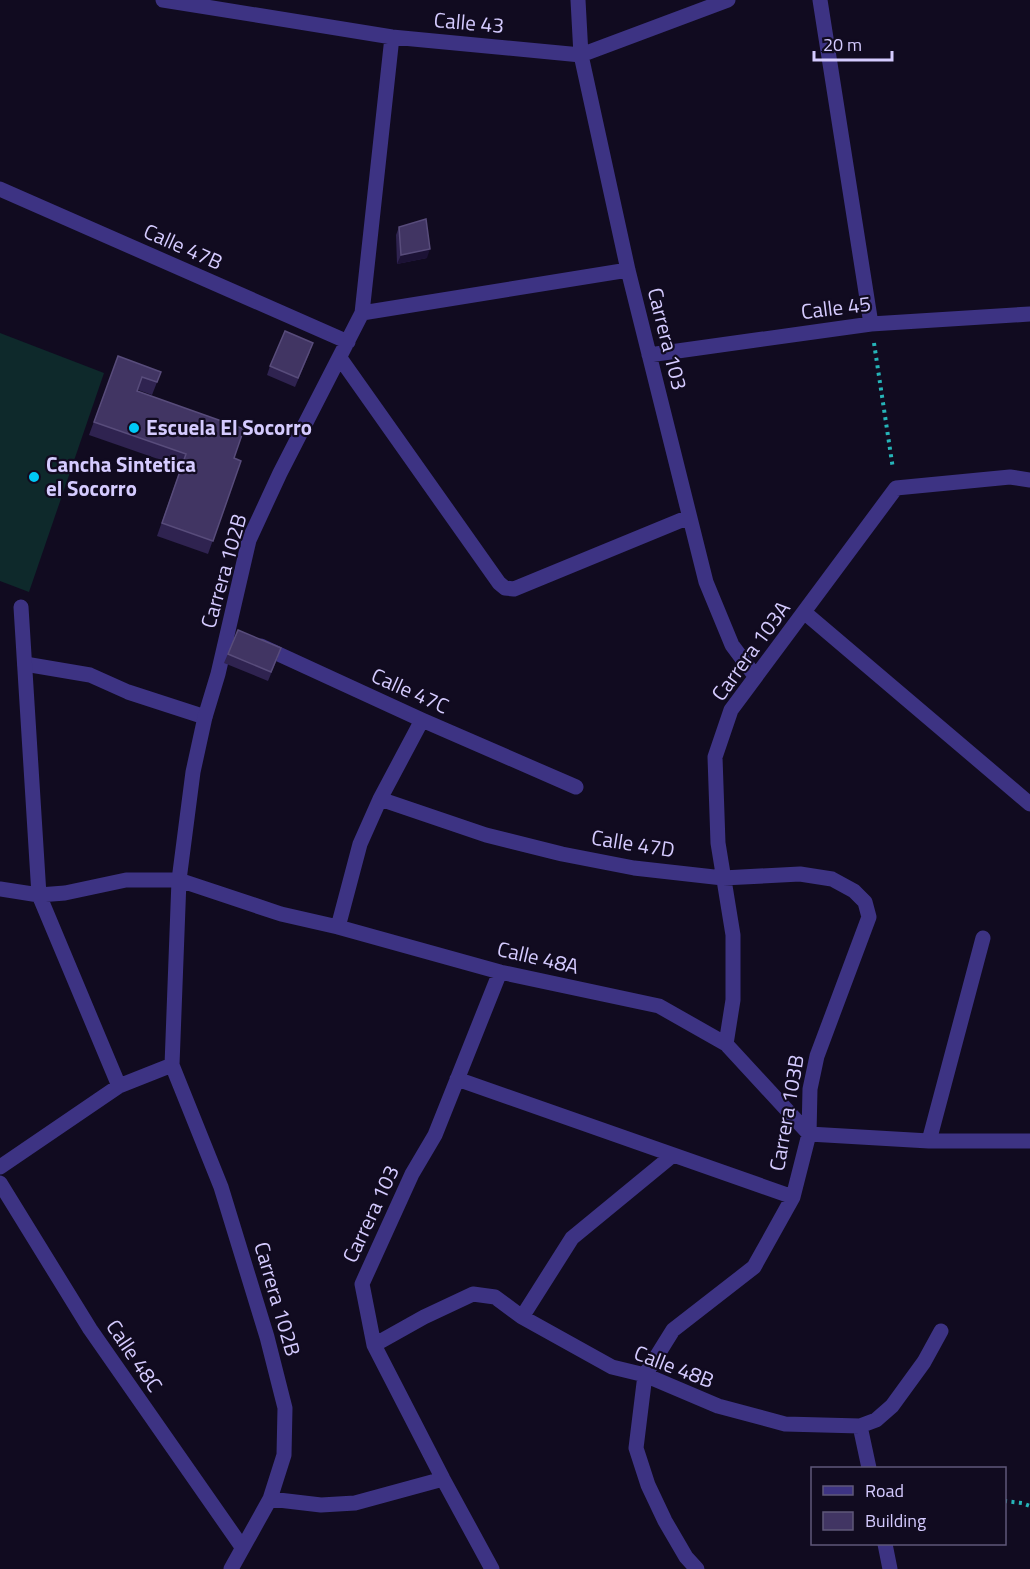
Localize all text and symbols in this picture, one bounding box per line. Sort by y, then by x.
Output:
street label: Calle 43 [433,3,506,41]
scale bar [814,24,892,62]
text: 20 m [823,31,862,58]
street label: Calle 47B [139,215,228,278]
street label: Carrera 103 [640,284,696,393]
street label: Calle 45 [799,287,873,327]
place label: Escuela El Socorro [146,411,312,443]
marker: Escuela El Socorro [127,421,141,435]
place label: Cancha Sintetica el Socorro [46,448,196,504]
marker: Cancha Sintetica el Socorro [27,470,41,484]
street label: Carrera 102B [191,510,255,632]
street label: Carrera 103A [703,593,798,707]
street label: Calle 47C [367,659,454,721]
street label: Calle 47D [589,821,677,865]
street label: Calle 48A [494,932,583,982]
street label: Carrera 103B [760,1052,812,1173]
street label: Carrera 103 [333,1159,407,1268]
street label: Carrera 102B [246,1238,310,1360]
street label: Calle 48C [99,1313,171,1398]
street label: Calle 48B [630,1336,719,1396]
legend [811,1467,1006,1545]
text: Road [865,1477,904,1504]
text: Building [865,1507,926,1534]

